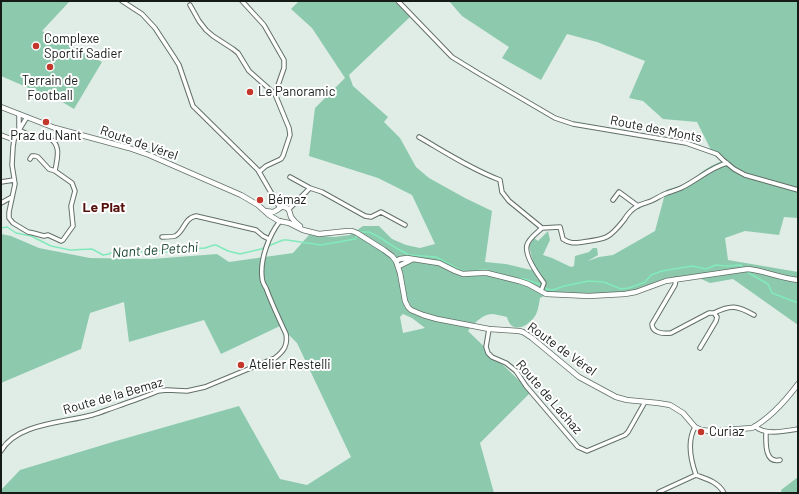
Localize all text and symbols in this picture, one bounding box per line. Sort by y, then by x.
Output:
place label: Complexe Sportif Sadier [44,31,122,62]
marker: Complexe Sportif Sadier [31,41,41,51]
marker: Terrain de Football [45,62,55,72]
place label: Terrain de Football [22,73,78,104]
place label: Le Panoramic [258,84,335,100]
marker: Le Panoramic [245,87,255,97]
street label: Route des Monts [609,112,703,146]
marker: Praz du Nant [41,117,51,127]
street label: Route de Vérel [98,122,180,164]
place label: Praz du Nant [10,128,82,144]
place label: Bémaz [268,192,306,208]
marker: Bémaz [255,195,265,205]
district label: Le Plat [83,199,125,215]
water label: Nant de Petchi [111,239,199,261]
street label: Route de Vérel [525,319,599,379]
place label: Atelier Restelli [249,357,330,373]
street label: Route de Lachaz [513,357,585,437]
marker: Atelier Restelli [236,360,246,370]
street label: Route de la Bemaz [61,374,165,418]
place label: Curiaz [709,424,744,440]
marker: Curiaz [696,427,706,437]

